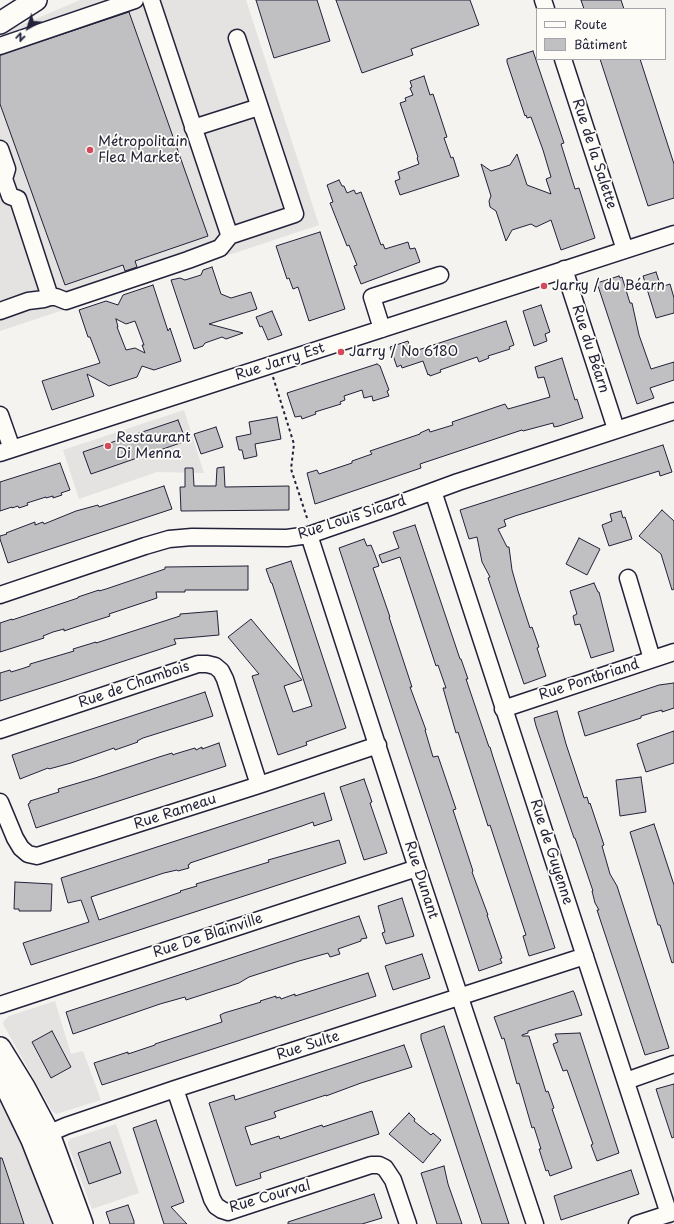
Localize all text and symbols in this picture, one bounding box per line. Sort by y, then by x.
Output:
north arrow [8,8,48,48]
legend [536,8,666,60]
text: Route [574,15,607,33]
text: N [11,28,29,47]
text: Bâtiment [574,35,627,53]
street label: Rue de la Salette [568,97,620,211]
place label: Métropolitain Flea Market [98,134,188,166]
marker: Métropolitain Flea Market [85,145,95,155]
place label: Jarry / du Béarn [552,278,665,294]
marker: Jarry / du Béarn [539,281,549,291]
street label: Rue du Béarn [568,303,612,395]
street label: Rue Jarry Est [233,340,327,384]
place label: Jarry / No 6180 [349,344,458,360]
marker: Jarry / No 6180 [336,347,346,357]
place label: Restaurant Di Menna [116,430,191,462]
marker: Restaurant Di Menna [103,441,113,451]
street label: Rue Louis Sicard [296,493,408,543]
street label: Rue Pontbriand [537,656,641,704]
street label: Rue de Chambois [76,658,192,712]
street label: Rue Rameau [132,791,218,833]
street label: Rue de Guyenne [526,797,576,907]
street label: Rue Dunant [401,839,441,921]
street label: Rue De Blainville [151,910,265,962]
street label: Rue Sulte [274,1028,342,1064]
street label: Rue Courval [227,1177,313,1217]

